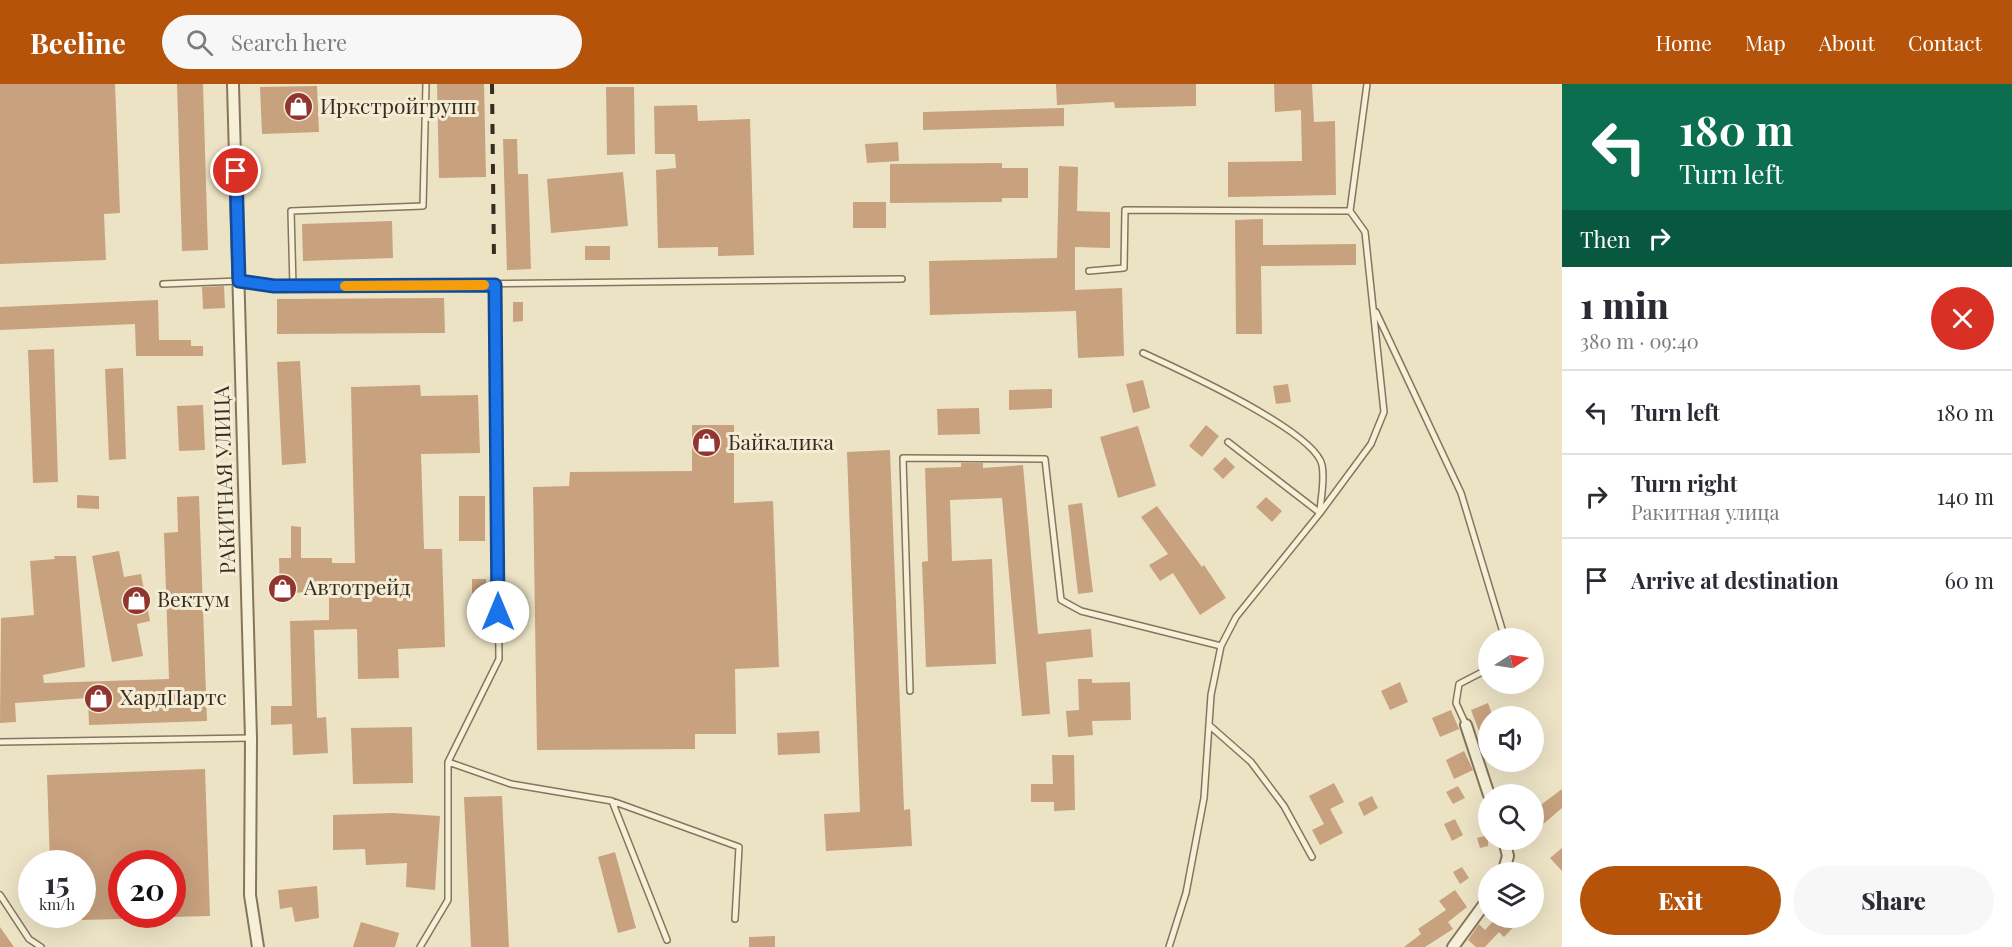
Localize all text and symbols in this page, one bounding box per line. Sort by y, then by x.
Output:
search box [162,15,582,69]
text: Beeline [30,24,126,61]
icon: search [183,26,216,59]
text: Search here [231,27,347,57]
text: Home [1656,28,1712,56]
text: Map [1745,28,1786,56]
text: About [1819,28,1875,56]
text: Contact [1908,28,1982,56]
shop icon: Иркстройгрупп [283,91,315,123]
place label: Иркстройгрупп [320,91,477,119]
text: 180 m [1679,101,1794,157]
icon: left [1580,108,1658,186]
pin [210,145,261,196]
icon: arrive [219,154,252,187]
text: Turn left [1679,155,1783,191]
icon: right [1643,222,1676,255]
text: Then [1580,224,1631,254]
text: 1 min [1580,280,1669,328]
button: close [1931,287,1994,350]
text: 380 m · 09:40 [1580,327,1699,354]
street label: РАКИТНАЯ УЛИЦА [206,385,240,575]
icon: left [1580,396,1613,429]
text: Turn left [1631,397,1720,427]
text: 180 m [1936,397,1994,427]
shop icon: Байкалика [691,427,723,459]
place label: Байкалика [728,427,835,455]
text: Turn right [1631,468,1737,498]
icon: right [1580,480,1613,513]
text: 140 m [1937,481,1994,511]
text: Ракитная улица [1631,498,1779,525]
icon: arrive [1580,564,1613,597]
text: Arrive at destination [1631,565,1839,595]
text: 60 m [1944,565,1994,595]
shop icon: Автотрейд [267,572,299,604]
place label: Автотрейд [303,572,410,600]
position arrow [466,580,530,644]
shop icon: Вектум [120,584,152,616]
place label: Вектум [157,584,230,612]
north arrow [1478,628,1544,694]
map controls [1478,628,1544,928]
shop icon: ХардПартс [83,682,115,714]
place label: ХардПартс [120,682,227,710]
button: sound [1478,706,1544,772]
button: search [1478,784,1544,850]
speed limit sign: 20 [108,850,186,928]
text: 15 [45,862,69,902]
button: layers [1478,862,1544,928]
button: Exit [1580,866,1781,935]
button: Share [1793,866,1994,935]
text: km/h [39,894,75,914]

